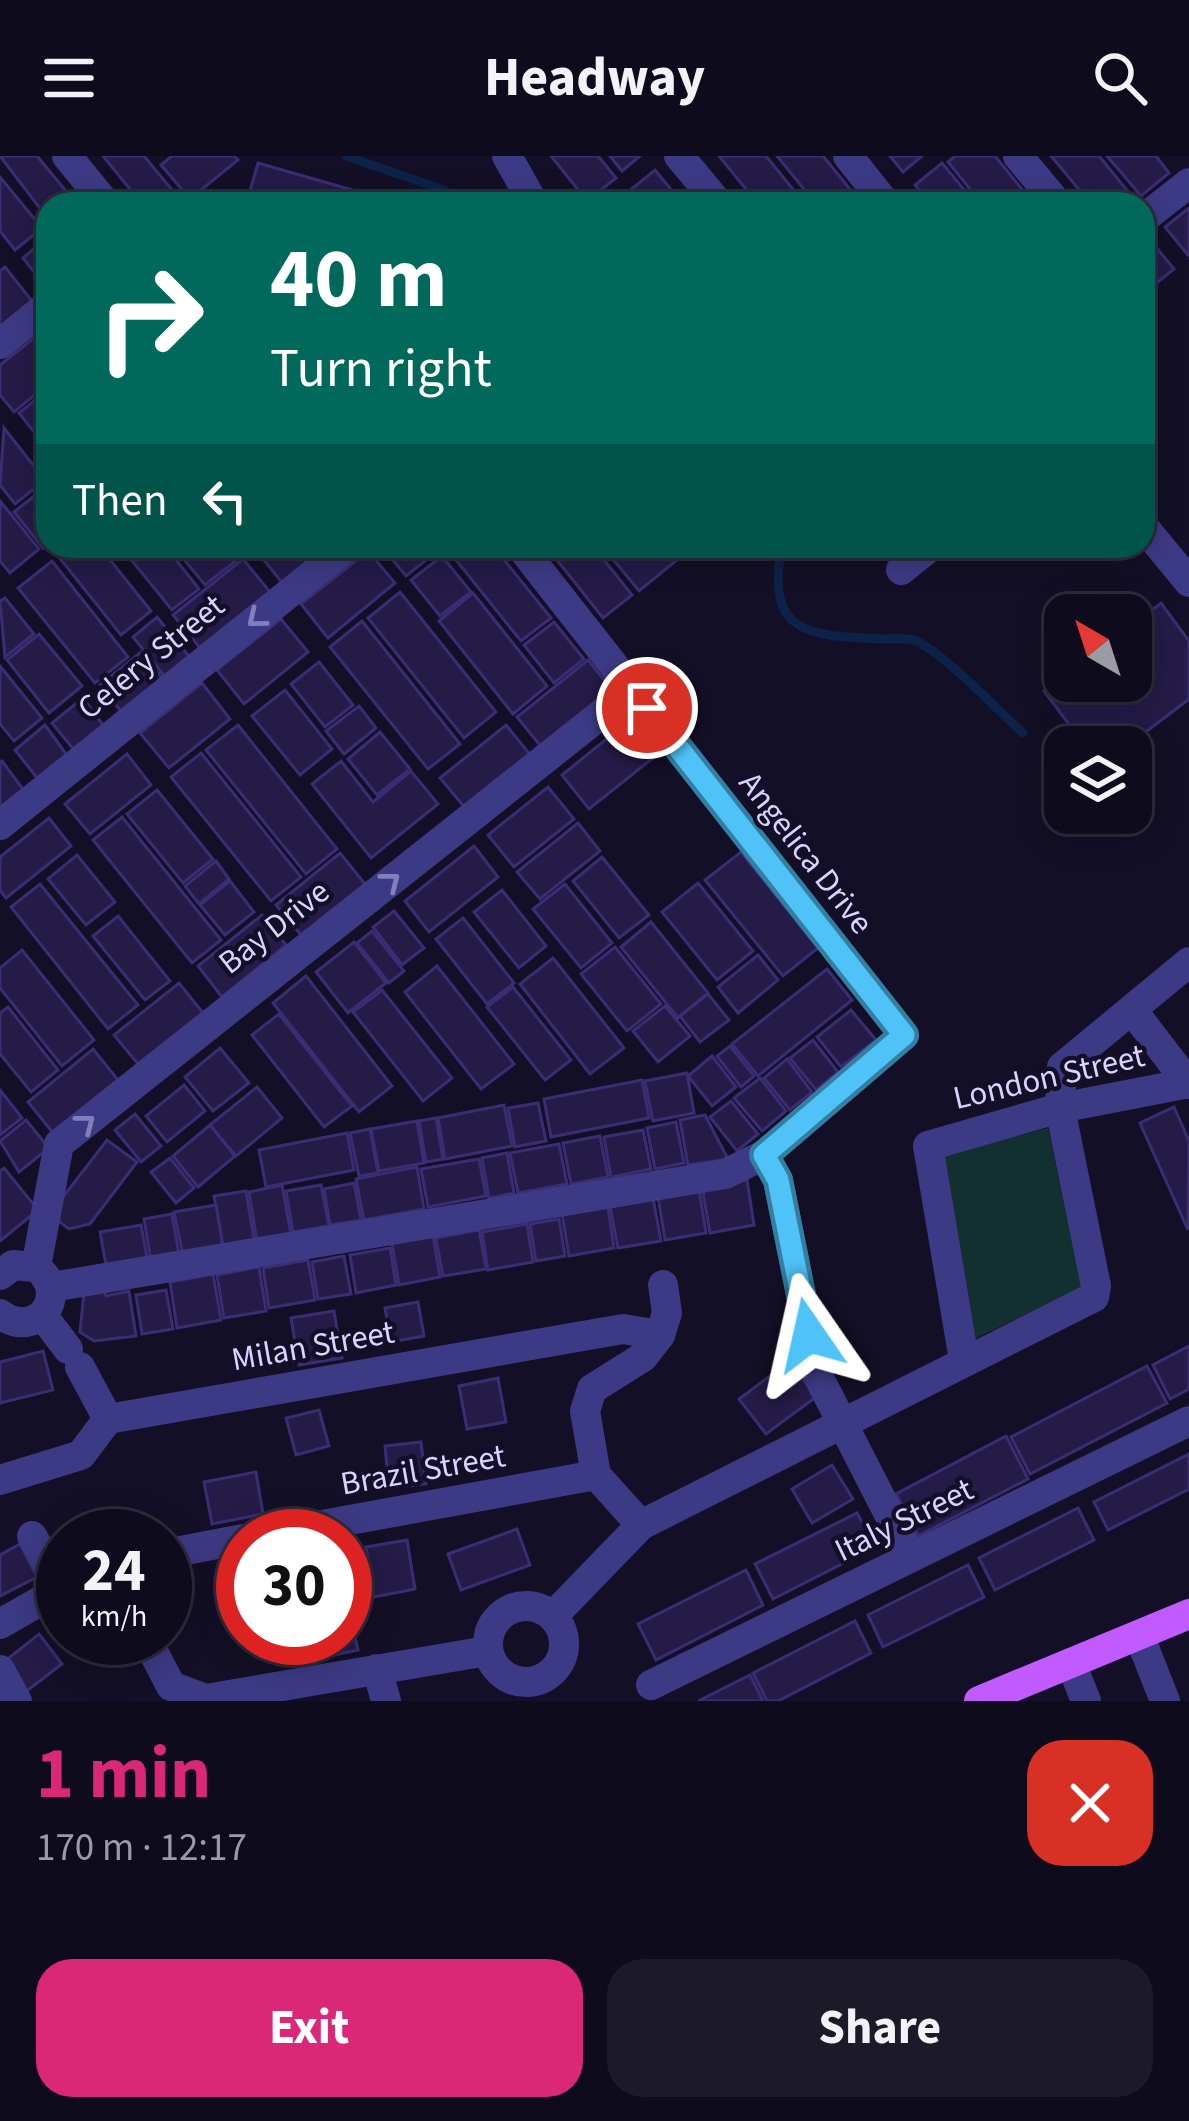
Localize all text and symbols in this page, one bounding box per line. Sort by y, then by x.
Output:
text: Headway [484,40,705,117]
icon: menu [36,45,102,111]
icon: search [1087,45,1153,111]
text: 40 m [270,220,448,340]
icon: right [72,240,228,396]
text: Turn right [270,331,492,408]
icon: left [192,468,258,534]
text: Then [72,469,168,533]
street label: Celery Street [67,583,235,731]
north arrow [1044,594,1152,702]
map controls [1044,594,1152,834]
one-way arrow [248,605,270,626]
pin [596,657,698,759]
icon: arrive [614,675,680,741]
button: layers [1044,726,1152,834]
street label: Angelica Drive [728,762,884,944]
street label: Bay Drive [208,869,340,985]
one-way arrow [378,874,400,895]
street label: London Street [949,1032,1149,1122]
one-way arrow [72,1116,94,1137]
position arrow [746,1272,872,1398]
street label: Milan Street [228,1309,398,1383]
street label: Brazil Street [337,1432,509,1508]
street label: Italy Street [827,1466,981,1574]
speed limit sign: 30 [216,1509,372,1665]
text: 24 [82,1529,146,1614]
text: km/h [81,1595,147,1638]
text: 1 min [36,1723,211,1826]
button: close [1027,1740,1153,1866]
text: 170 m · 12:17 [36,1820,247,1876]
button: Exit [36,1959,583,2097]
button: Share [607,1959,1153,2097]

